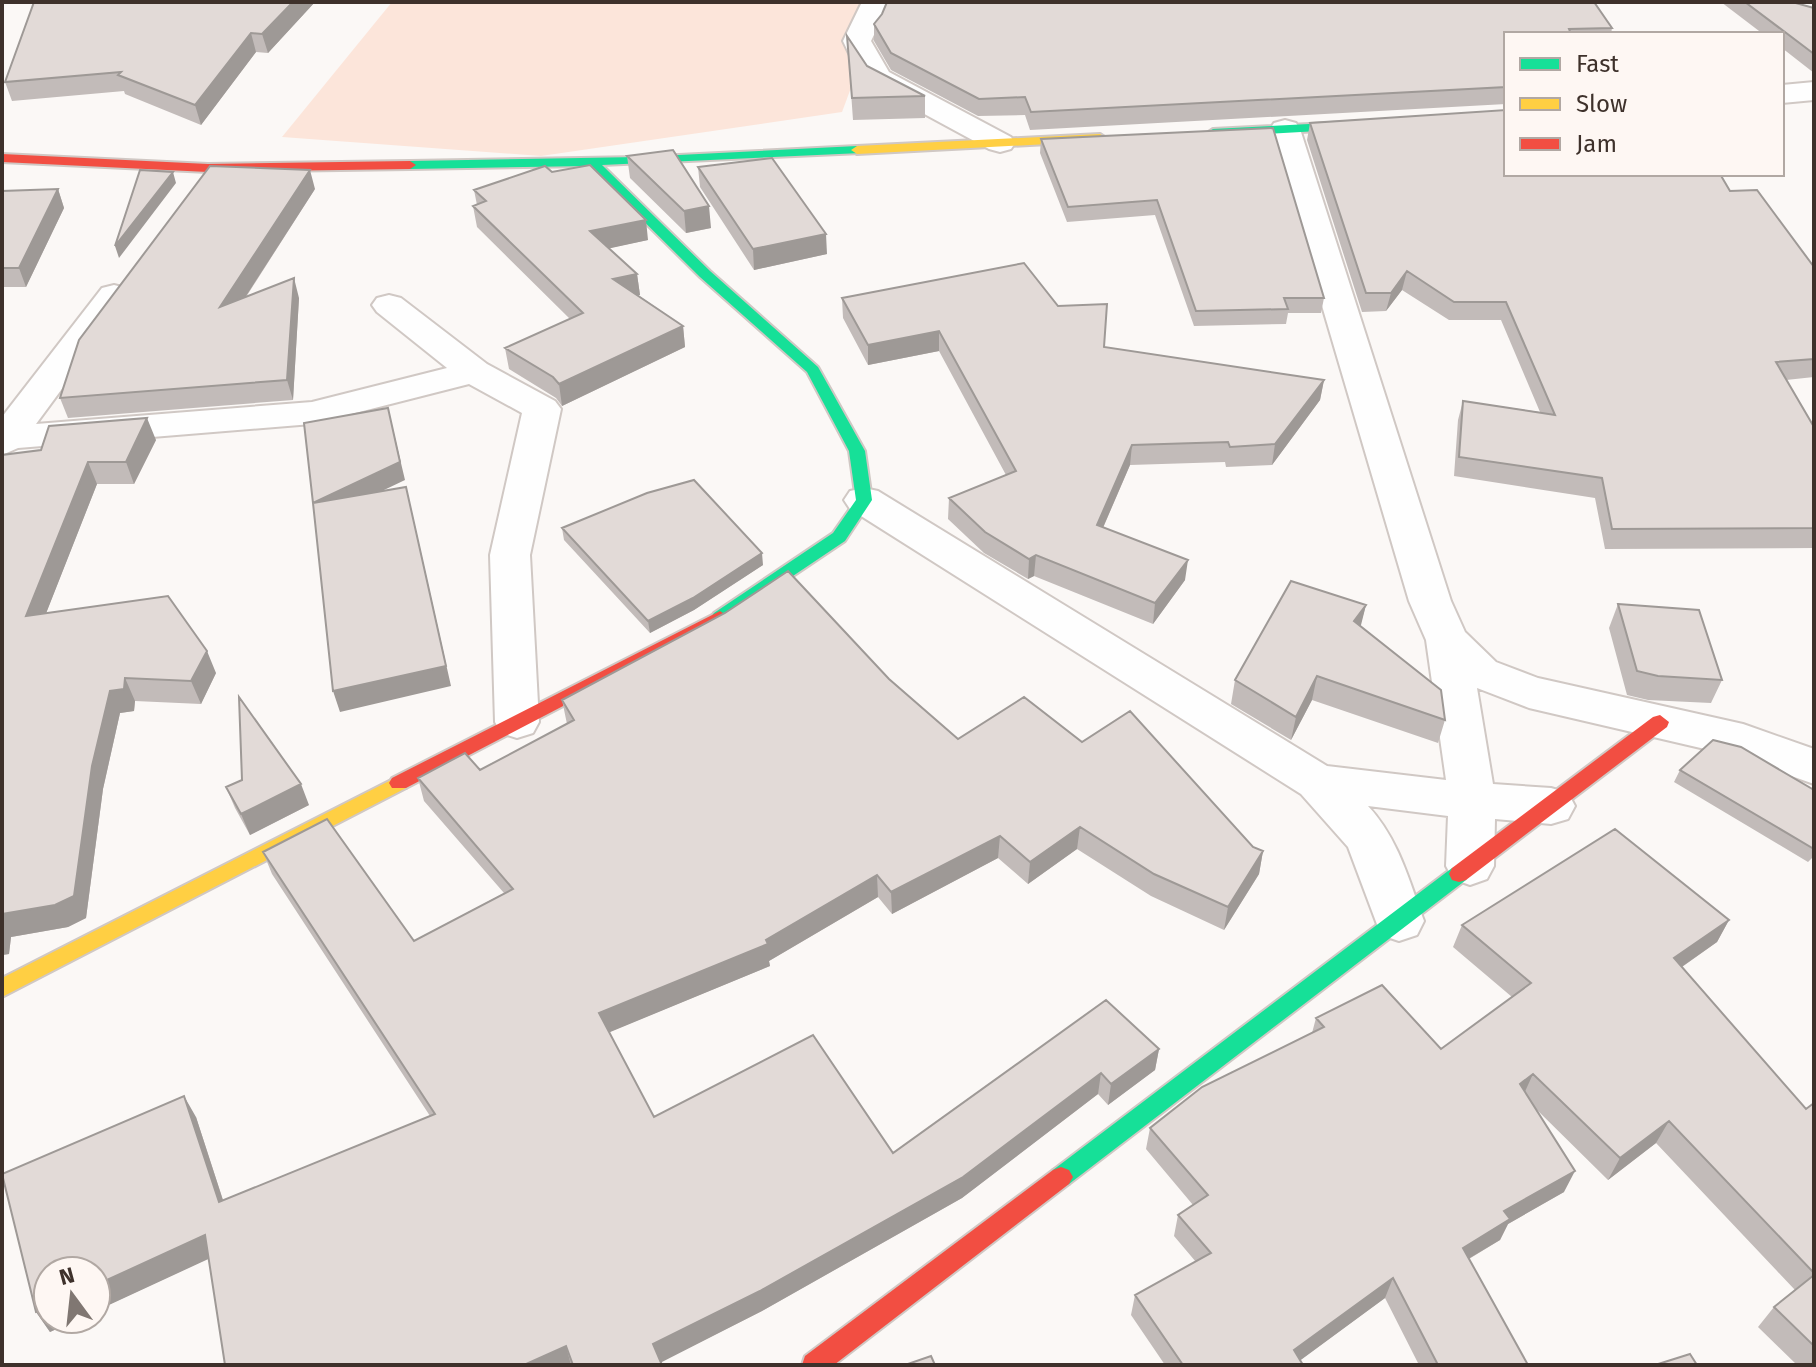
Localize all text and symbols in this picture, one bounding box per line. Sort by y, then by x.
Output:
legend [1504,32,1784,176]
text: Fast [1576,50,1619,78]
text: Slow [1576,90,1627,118]
text: Jam [1576,130,1617,158]
north arrow [32,1255,112,1335]
text: N [56,1261,77,1291]

